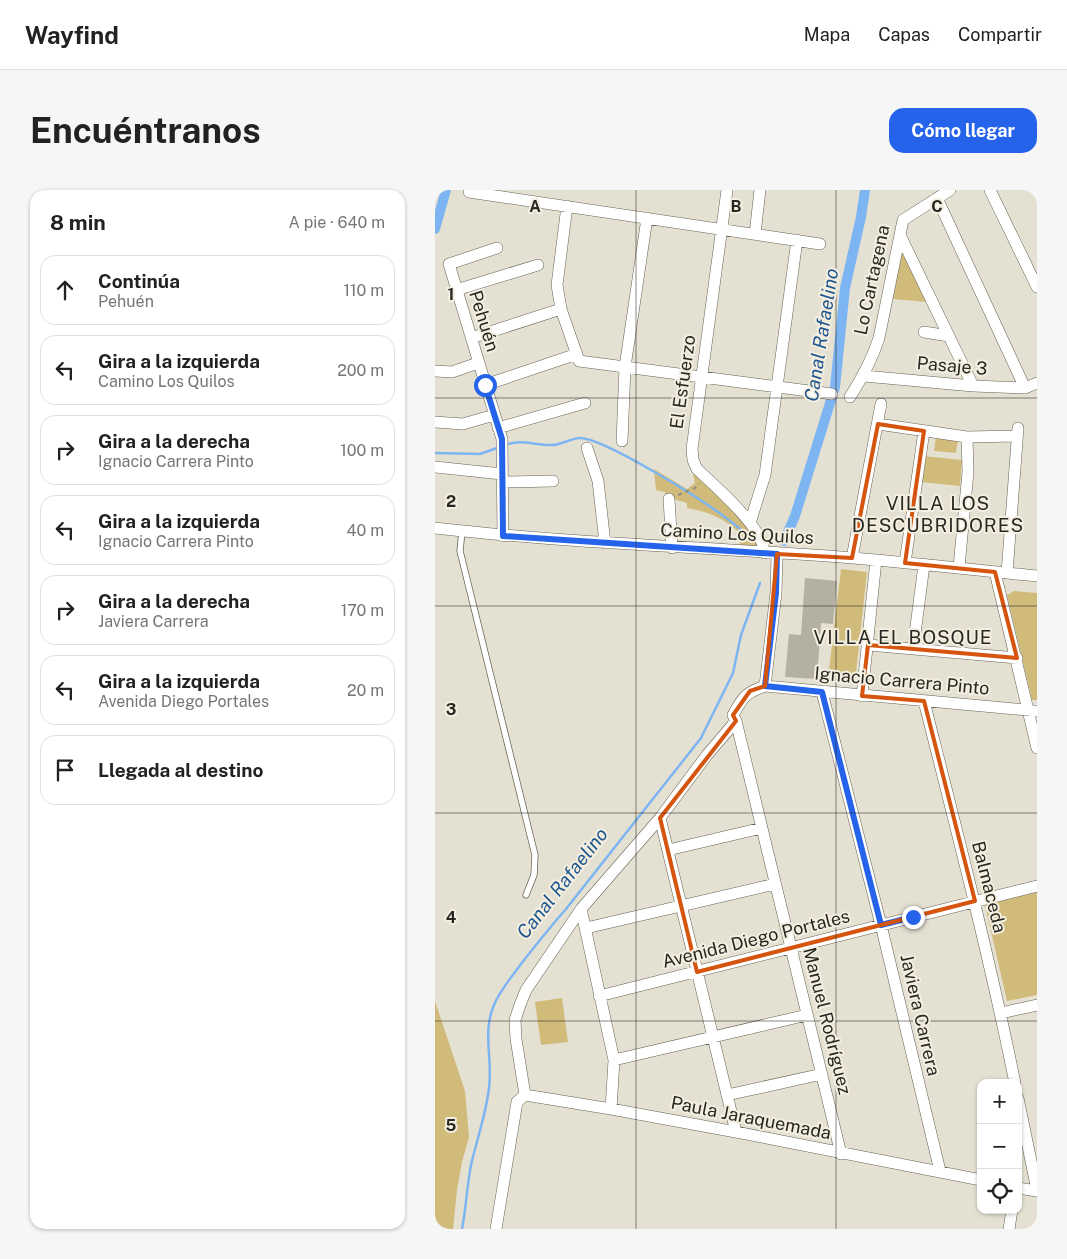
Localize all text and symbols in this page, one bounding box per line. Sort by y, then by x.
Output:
text: Wayfind [25,21,119,49]
text: Mapa [804,24,850,45]
text: Capas [878,24,930,45]
text: Compartir [958,24,1042,45]
button: Cómo llegar [889,108,1037,153]
text: Encuéntranos [30,110,261,151]
text: A [529,197,541,216]
text: B [731,197,742,216]
text: C [931,197,943,216]
text: 8 min [50,210,106,235]
text: A pie · 640 m [288,213,385,232]
street label: Lo Cartagena [850,223,893,337]
water label: Canal Rafaelino [800,267,842,403]
text: Continúa [98,270,180,292]
icon: ahead [51,276,79,304]
text: 110 m [343,281,384,300]
text: 1 [448,285,454,304]
street label: Pehuén [465,288,504,354]
text: Pehuén [98,292,154,311]
street label: El Esfuerzo [666,334,699,430]
text: Gira a la izquierda [98,350,260,372]
street label: Pasaje 3 [916,352,988,379]
icon: left [51,356,79,384]
text: 200 m [337,361,384,380]
text: Camino Los Quilos [98,372,235,391]
route start [474,374,497,397]
text: Gira a la derecha [98,430,250,452]
icon: right [51,436,79,464]
text: 100 m [340,441,384,460]
text: Ignacio Carrera Pinto [98,452,254,471]
text: 2 [446,492,456,511]
district label: VILLA LOS DESCUBRIDORES [852,492,1024,536]
text: Gira a la izquierda [98,510,260,532]
icon: left [51,516,79,544]
street label: Camino Los Quilos [660,519,814,548]
text: 40 m [346,521,384,540]
text: Ignacio Carrera Pinto [98,532,254,551]
text: Gira a la derecha [98,590,250,612]
icon: right [51,596,79,624]
text: 170 m [341,601,384,620]
text: Javiera Carrera [98,612,209,631]
district label: VILLA EL BOSQUE [813,626,993,648]
street label: Ignacio Carrera Pinto [814,662,990,699]
text: Gira a la izquierda [98,670,260,692]
icon: left [51,676,79,704]
text: 20 m [347,681,384,700]
text: Avenida Diego Portales [98,692,269,711]
text: 3 [446,700,456,719]
icon: arrive [51,756,79,784]
text: Llegada al destino [98,759,263,781]
water label: Canal Rafaelino [512,823,612,943]
street label: Balmaceda [968,839,1011,935]
street label: Avenida Diego Portales [660,905,852,972]
route end [902,906,925,929]
text: 4 [446,908,457,927]
street label: Manuel Rodríguez [799,945,856,1097]
street label: Javiera Carrera [896,952,945,1078]
map controls [977,1079,1022,1214]
button: + [977,1079,1022,1124]
street label: Paula Jaraquemada [669,1092,833,1143]
text: 5 [446,1116,457,1135]
button: − [977,1124,1022,1169]
button: locate [977,1169,1022,1214]

